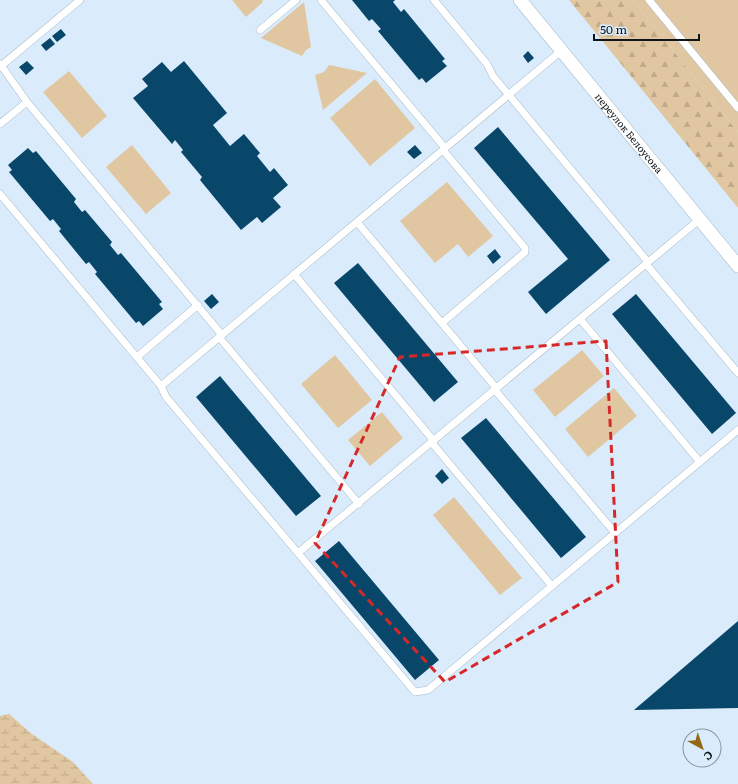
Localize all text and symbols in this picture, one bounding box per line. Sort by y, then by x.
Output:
scale bar [594,16,699,42]
text: 50 m [600,20,627,38]
street label: переулок Белоусова [592,89,667,177]
north arrow [682,728,722,768]
text: С [701,748,717,765]

